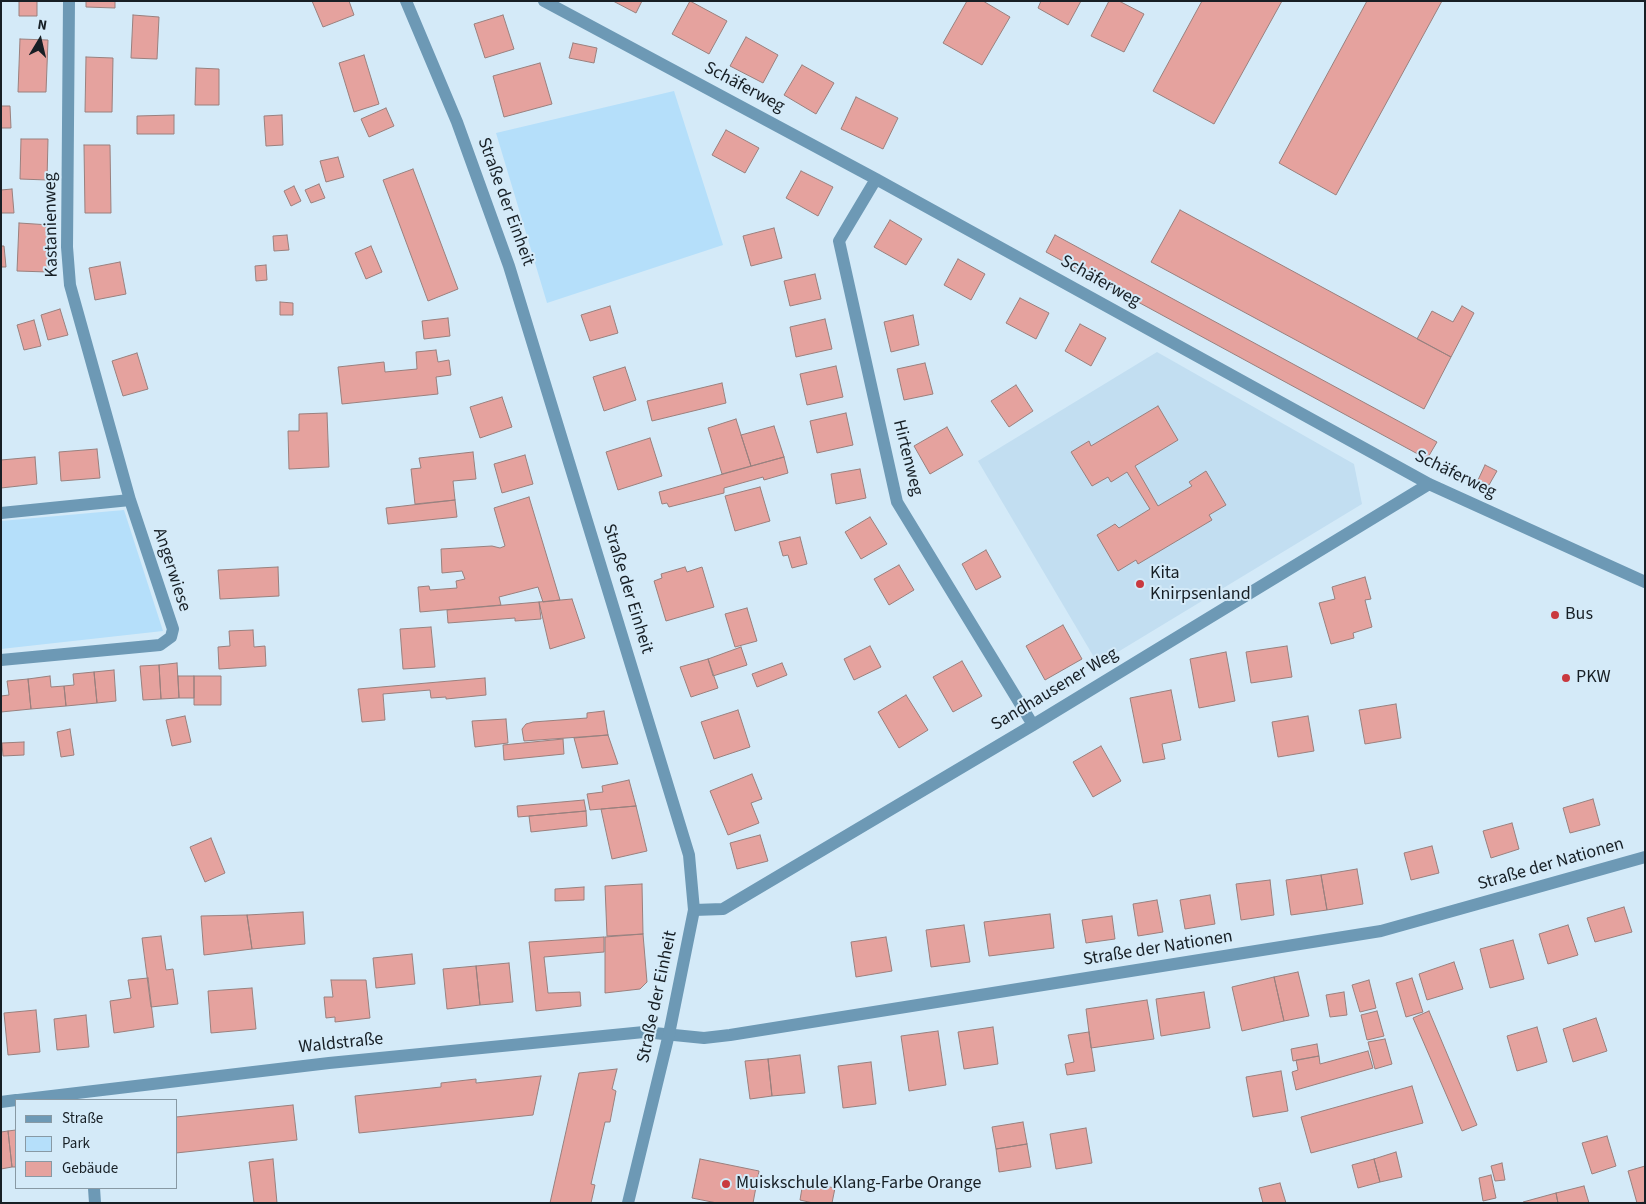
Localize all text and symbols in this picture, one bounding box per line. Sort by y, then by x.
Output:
north arrow [15,15,65,65]
text: N [36,15,49,36]
street label: Schäferweg [700,58,788,118]
street label: Straße der Einheit [472,135,538,269]
street label: Kastanienweg [40,172,64,278]
street label: Schäferweg [1056,251,1144,313]
street label: Hirtenweg [887,418,927,498]
street label: Schäferweg [1411,446,1499,504]
street label: Straße der Einheit [597,521,657,657]
street label: Angerwiese [147,525,195,615]
place label: Kita Knirpsenland [1150,563,1251,606]
marker: Kita Knirpsenland [1134,578,1146,590]
place label: Bus [1565,604,1593,626]
marker: Bus [1549,609,1561,621]
street label: Sandhausener Weg [988,644,1122,736]
place label: PKW [1576,667,1611,689]
marker: PKW [1560,672,1572,684]
street label: Straße der Nationen [1475,834,1627,896]
street label: Straße der Nationen [1082,927,1234,971]
street label: Straße der Einheit [633,929,683,1065]
street label: Waldstraße [298,1029,384,1059]
legend [15,1099,178,1189]
text: Straße [62,1108,103,1129]
text: Park [62,1133,90,1154]
text: Gebäude [62,1158,118,1179]
place label: Muiskschule Klang-Farbe Orange [736,1173,981,1195]
marker: Muiskschule Klang-Farbe Orange [720,1178,732,1190]

